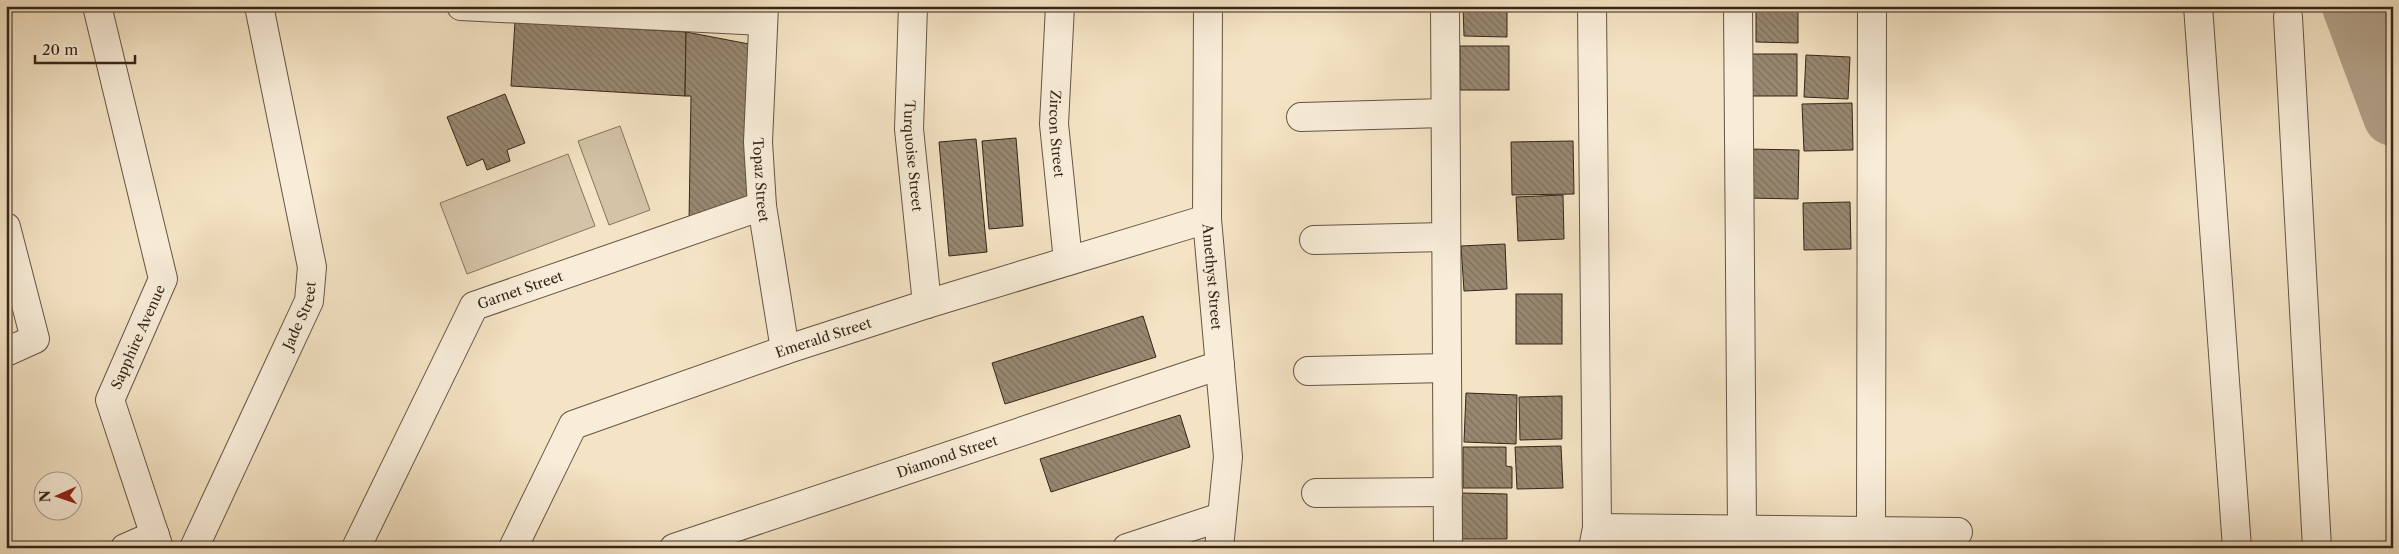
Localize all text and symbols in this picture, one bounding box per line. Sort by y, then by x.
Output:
scale bar [35,32,135,64]
text: 20 m [42,40,78,59]
street label: Zircon Street [1045,90,1068,178]
street label: Turquoise Street [900,100,926,212]
street label: Topaz Street [749,137,773,223]
street label: Amethyst Street [1198,222,1226,331]
street label: Garnet Street [475,267,565,313]
street label: Jade Street [278,281,320,354]
street label: Sapphire Avenue [107,282,169,392]
street label: Emerald Street [773,314,874,362]
street label: Diamond Street [894,431,1000,482]
north arrow [32,472,82,522]
text: N [36,490,54,503]

